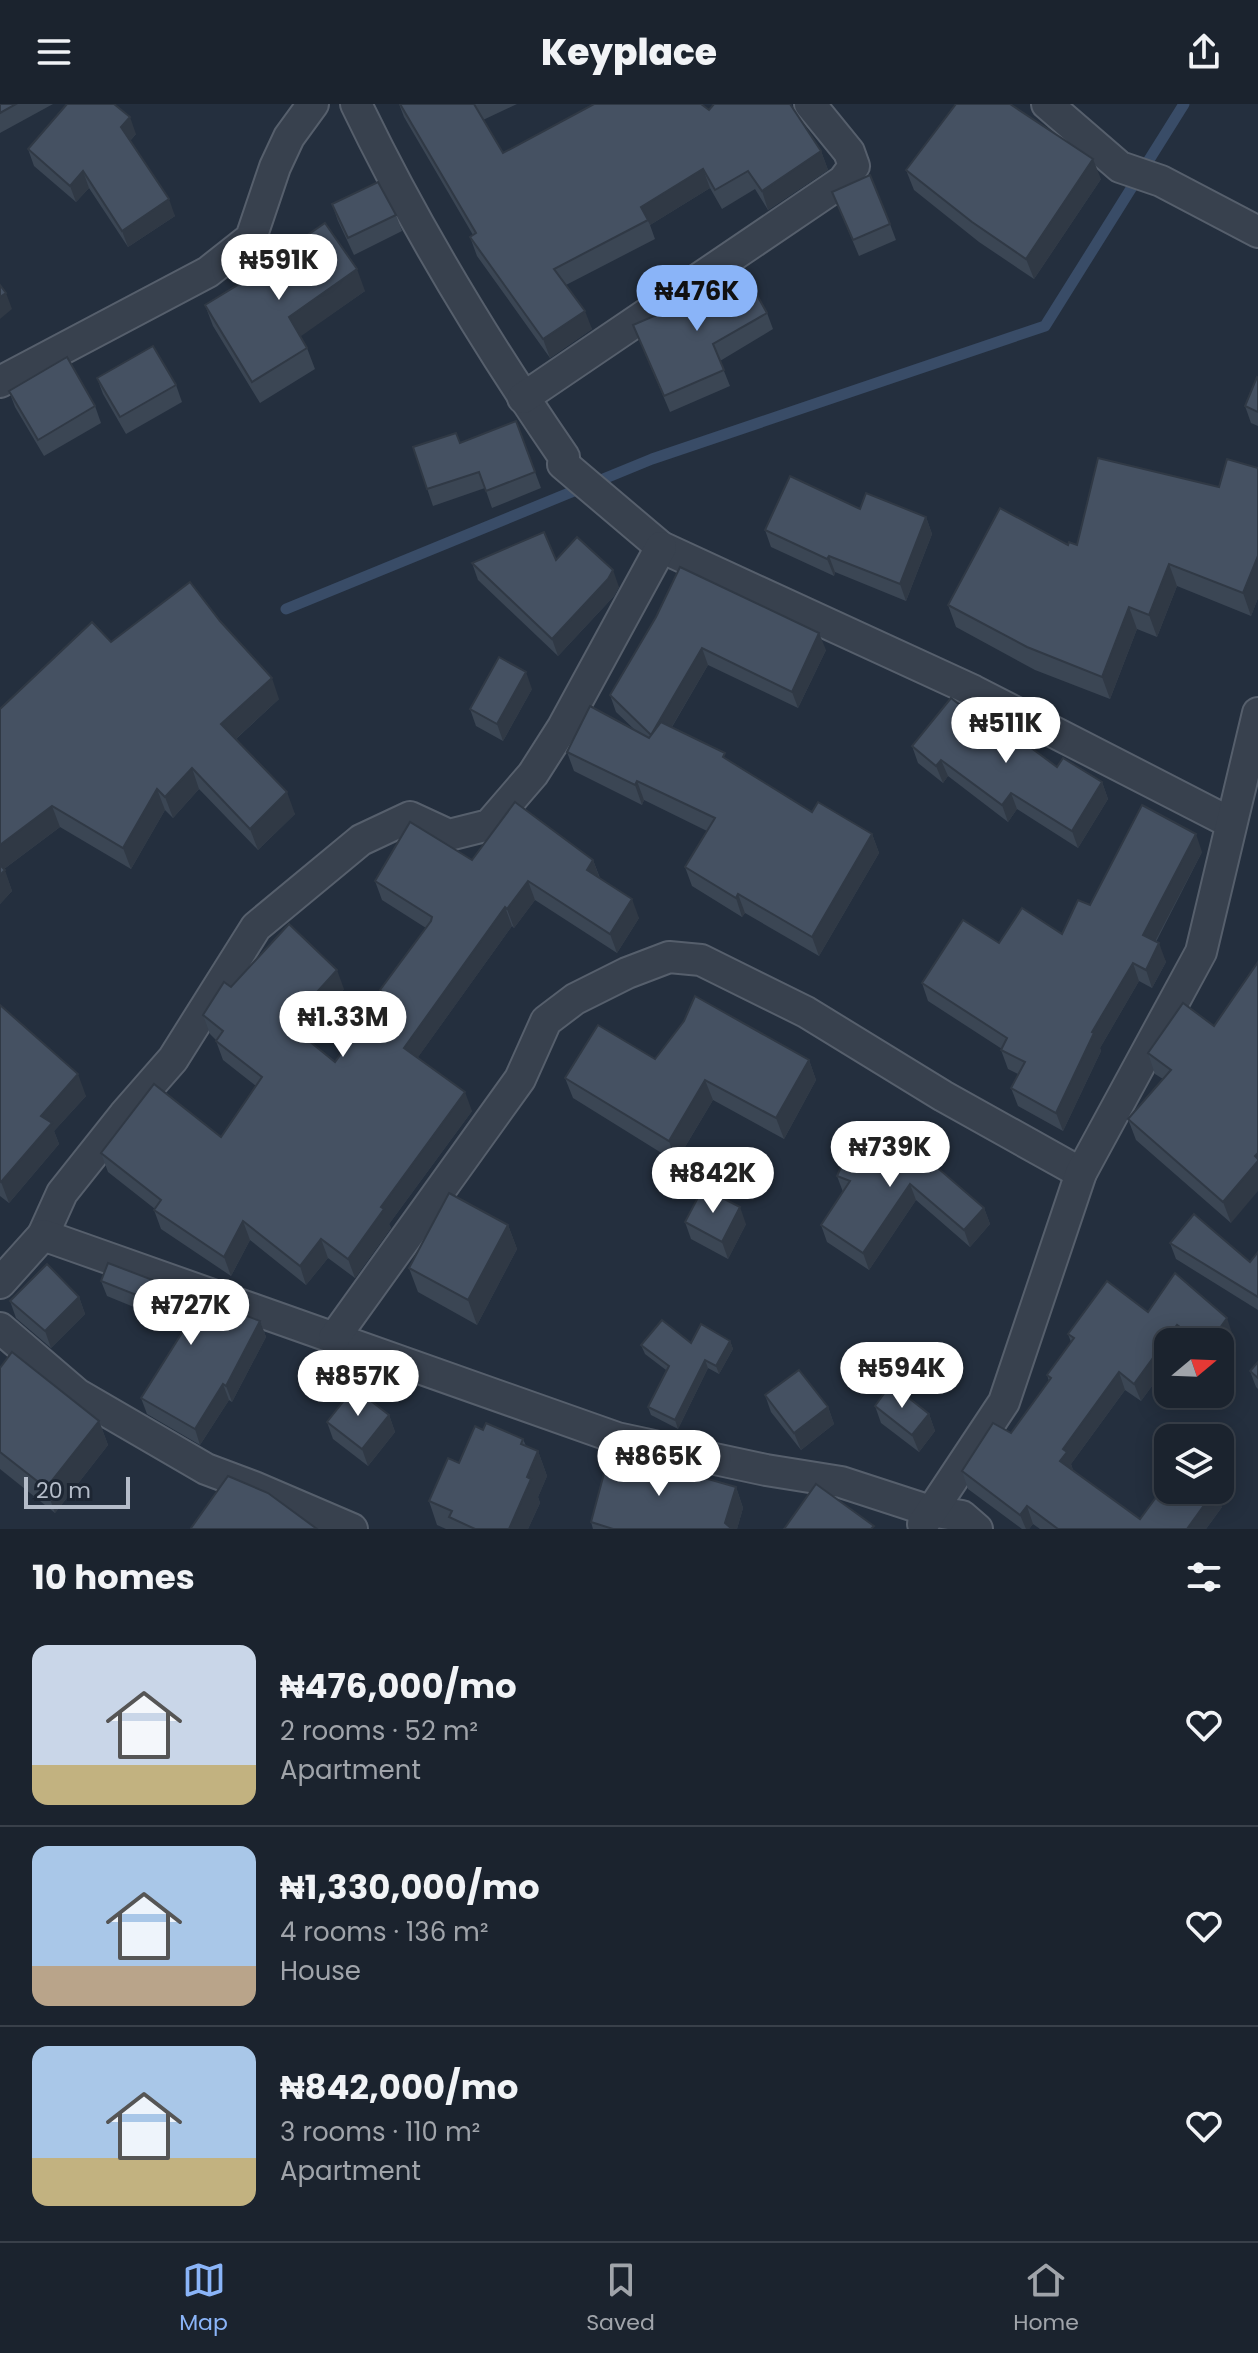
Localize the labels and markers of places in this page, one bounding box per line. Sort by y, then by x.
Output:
pin: ₦591K [223,234,335,302]
pin: ₦476K [641,265,753,333]
pin: ₦511K [950,697,1062,765]
pin: ₦1.33M [278,991,408,1059]
pin: ₦739K [834,1121,946,1189]
pin: ₦842K [657,1147,769,1215]
pin: ₦727K [135,1279,247,1347]
pin: ₦594K [846,1342,958,1410]
pin: ₦857K [302,1350,414,1418]
pin: ₦865K [603,1430,715,1498]

